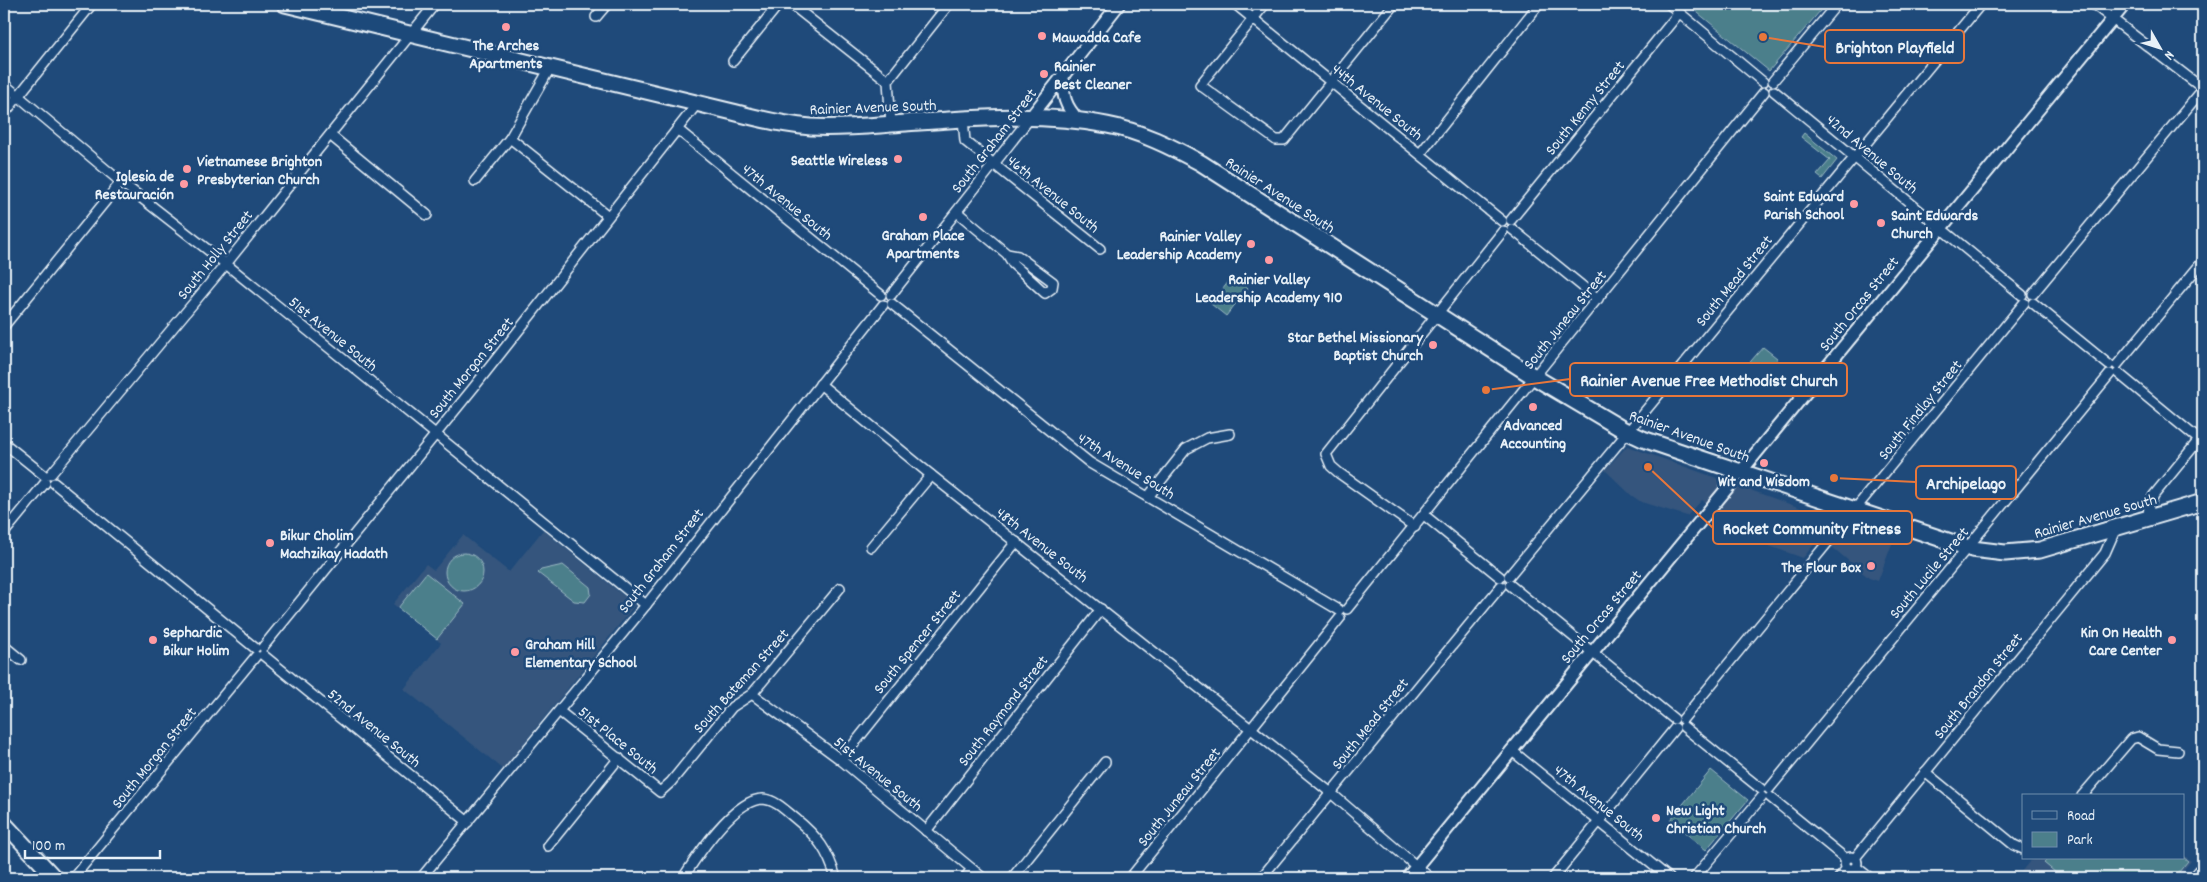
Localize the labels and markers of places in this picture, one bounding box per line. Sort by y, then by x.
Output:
marker: The Arches Apartments [500,21,512,33]
place label: Mawadda Cafe [1052,27,1141,50]
marker: Mawadda Cafe [1036,30,1048,42]
callout: Brighton Playfield [1825,30,1964,63]
place label: The Arches Apartments [469,35,543,76]
place label: Rainier Best Cleaner [1054,56,1133,97]
marker: Rainier Best Cleaner [1038,68,1050,80]
place label: Seattle Wireless [791,150,888,173]
place label: Vietnamese Brighton Presbyterian Church [197,151,322,192]
marker: Seattle Wireless [892,153,904,165]
marker: Vietnamese Brighton Presbyterian Church [181,163,193,175]
place label: Iglesia de Restauración [95,166,174,207]
marker: Iglesia de Restauración [178,178,190,190]
place label: Saint Edward Parish School [1764,186,1844,227]
marker: Saint Edward Parish School [1848,198,1860,210]
place label: Saint Edwards Church [1891,205,1978,246]
marker: Graham Place Apartments [917,211,929,223]
marker: Saint Edwards Church [1875,217,1887,229]
place label: Graham Place Apartments [881,225,965,266]
place label: Rainier Valley Leadership Academy [1117,226,1243,267]
marker: Rainier Valley Leadership Academy [1245,238,1257,250]
marker: Rainier Valley Leadership Academy 910 [1263,254,1275,266]
place label: Rainier Valley Leadership Academy 910 [1195,269,1343,310]
place label: Star Bethel Missionary Baptist Church [1287,327,1425,368]
marker: Star Bethel Missionary Baptist Church [1427,339,1439,351]
callout: Rainier Avenue Free Methodist Church [1570,363,1847,396]
marker: Advanced Accounting [1527,401,1539,413]
place label: Advanced Accounting [1500,415,1566,456]
marker: Wit and Wisdom [1758,457,1770,469]
callout: Archipelago [1916,466,2016,499]
place label: Wit and Wisdom [1718,471,1810,494]
callout: Rocket Community Fitness [1713,511,1912,544]
place label: Bikur Cholim Machzikay Hadath [280,525,388,566]
marker: Bikur Cholim Machzikay Hadath [264,537,276,549]
place label: The Flour Box [1781,557,1861,580]
marker: The Flour Box [1865,560,1877,572]
place label: Sephardic Bikur Holim [163,622,230,663]
place label: Kin On Health Care Center [2081,622,2163,663]
marker: Sephardic Bikur Holim [147,634,159,646]
place label: Graham Hill Elementary School [525,634,637,675]
marker: Kin On Health Care Center [2166,634,2178,646]
marker: Graham Hill Elementary School [509,646,521,658]
place label: New Light Christian Church [1666,800,1766,841]
marker: New Light Christian Church [1650,812,1662,824]

